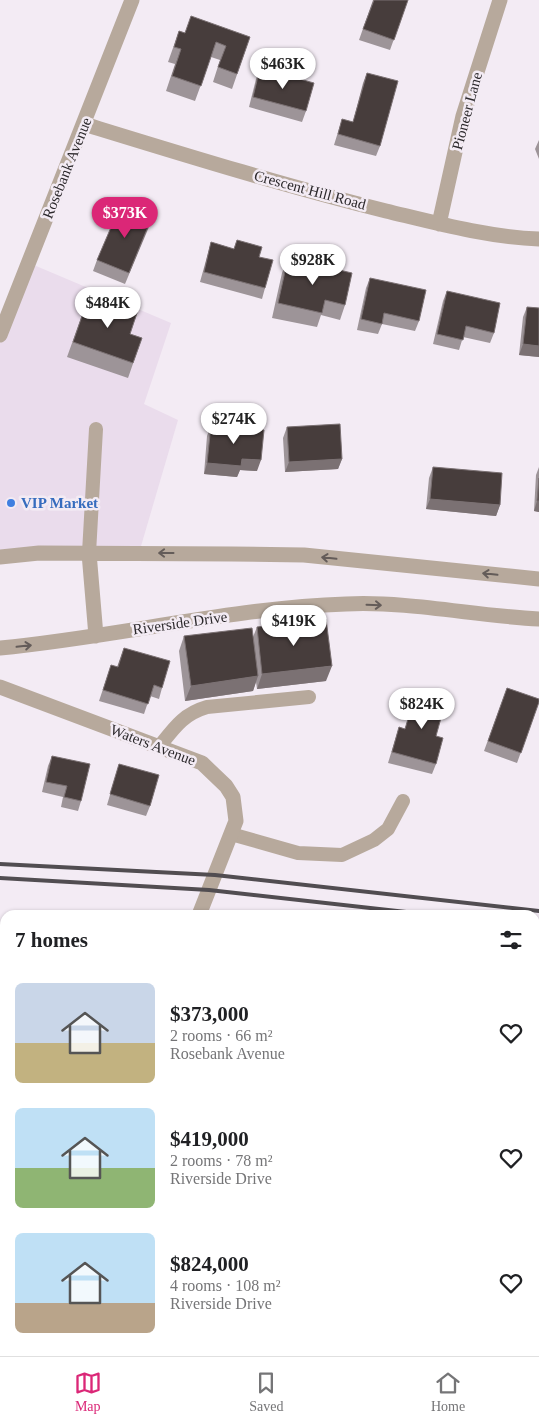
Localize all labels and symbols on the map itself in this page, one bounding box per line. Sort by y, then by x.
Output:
pin: $463K [248,48,318,90]
street label: Pioneer Lane [449,70,485,151]
street label: Rosebank Avenue [39,115,95,221]
street label: Crescent Hill Road [252,167,368,213]
pin: $373K [90,196,160,239]
pin: $928K [278,244,348,286]
pin: $484K [73,286,143,329]
pin: $274K [199,402,269,445]
place label: VIP Market [21,495,98,511]
marker: VIP Market [5,497,17,509]
one-way arrow [159,548,175,558]
one-way arrow [321,553,337,563]
one-way arrow [483,570,499,579]
one-way arrow [366,600,382,609]
pin: $419K [259,604,329,647]
street label: Riverside Drive [132,608,229,638]
one-way arrow [16,641,32,650]
pin: $824K [387,688,457,730]
street label: Waters Avenue [108,721,198,769]

